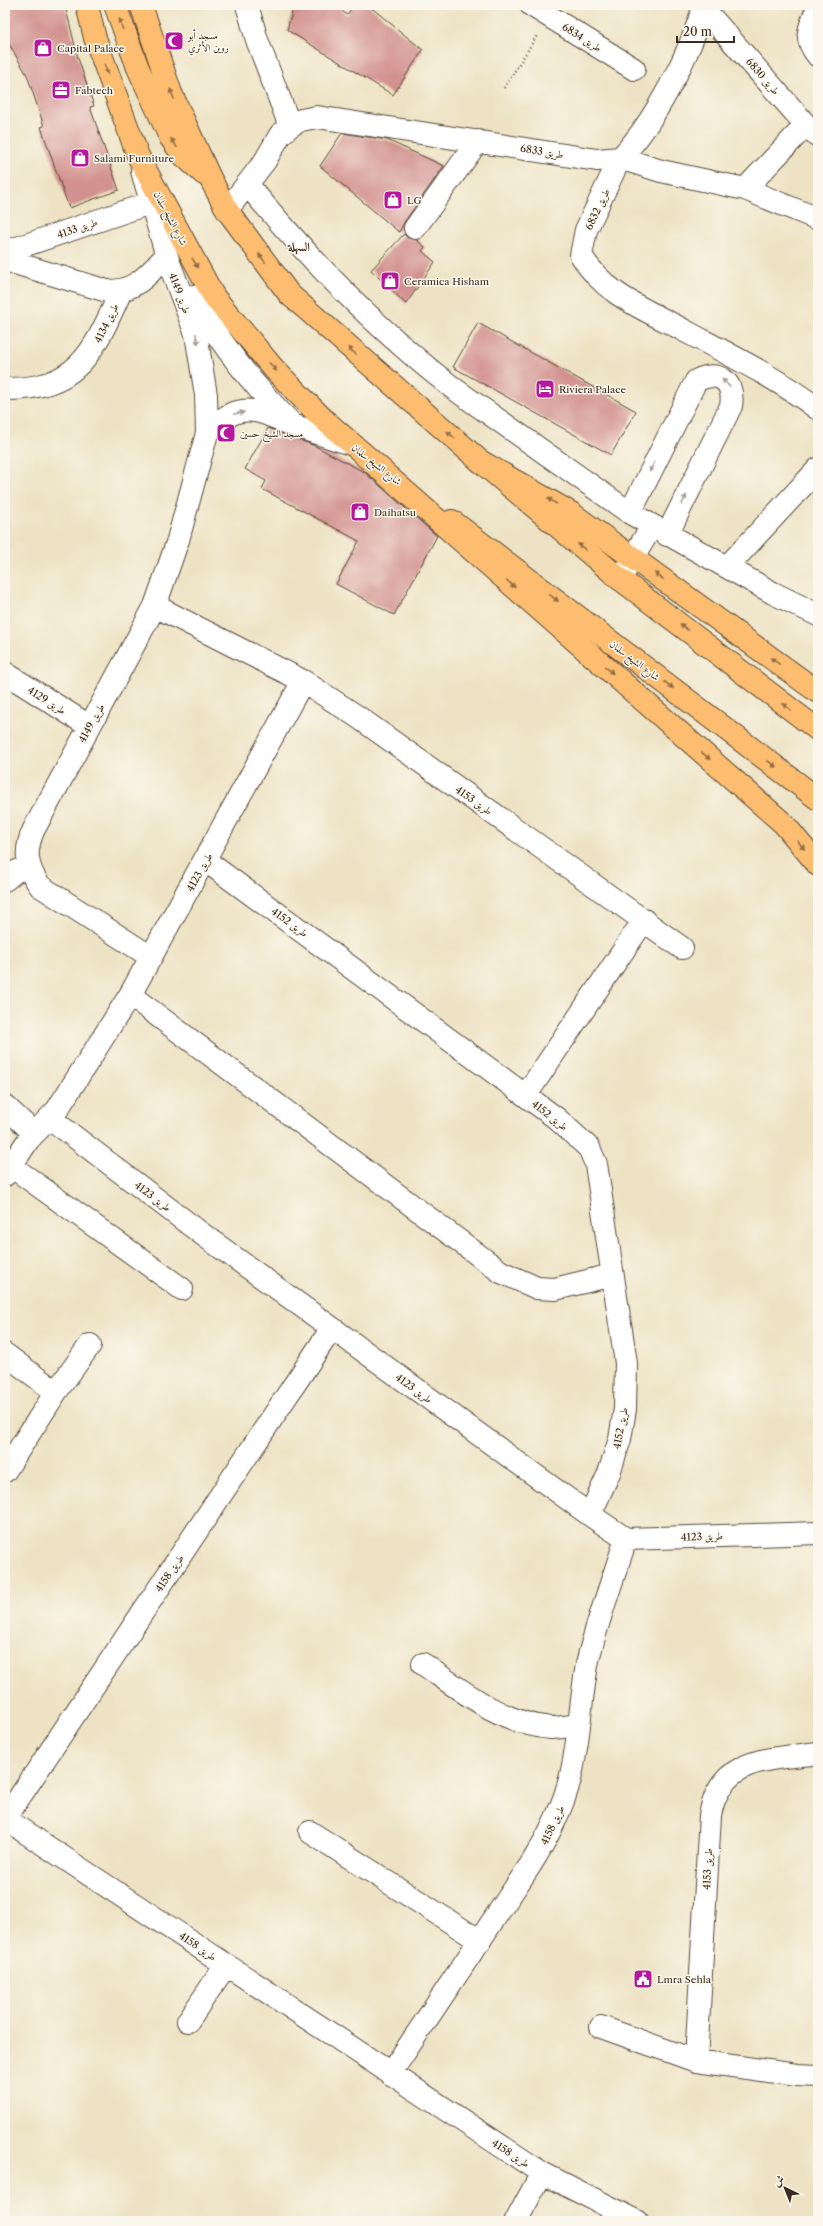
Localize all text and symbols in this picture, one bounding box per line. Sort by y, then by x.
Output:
one-way arrow [118,18,124,30]
scale bar [677,18,734,44]
street label: طريق 6834 [560,20,604,55]
text: 20 m [683,24,712,39]
place label: مسجد أبو روين الأثري [187,28,229,56]
mosque icon: مسجد أبو روين الأثري [163,30,185,52]
shop icon: Capital Palace [32,37,54,59]
place label: Capital Palace [57,42,125,55]
street label: طريق 6830 [743,55,782,98]
one-way arrow [104,64,110,76]
office icon: Fabtech [50,79,72,101]
place label: Fabtech [75,84,114,97]
one-way arrow [168,87,174,99]
one-way arrow [170,137,178,148]
street label: طريق 6833 [519,142,565,161]
shop icon: Salami Furniture [69,147,91,169]
place label: Salami Furniture [94,152,174,165]
street label: طريق 6832 [582,186,613,232]
street label: شارع الشيخ سلمان [148,189,190,249]
shop icon: LG [382,189,404,211]
place label: LG [407,194,422,207]
street label: طريق 4133 [55,215,99,241]
district label: السهلة [287,239,310,255]
one-way arrow [257,253,266,264]
one-way arrow [191,257,198,269]
shop icon: Ceramica Hisham [379,270,401,292]
street label: طريق 4149 [166,271,193,316]
place label: Ceramica Hisham [404,275,490,288]
street label: طريق 4134 [91,301,122,345]
one-way arrow [194,333,200,345]
one-way arrow [347,346,358,355]
one-way arrow [268,362,277,372]
hotel icon: Riviera Palace [534,378,556,400]
one-way arrow [721,379,731,388]
place label: Riviera Palace [559,383,627,396]
one-way arrow [233,409,245,415]
mosque icon: مسجد الشيخ حسين [215,422,237,444]
place label: مسجد الشيخ حسين [240,427,303,443]
one-way arrow [446,431,456,440]
street label: شارع الشيخ سلمان [347,441,404,490]
one-way arrow [649,461,655,472]
one-way arrow [681,494,687,506]
one-way arrow [546,498,558,505]
shop icon: Daihatsu [349,501,371,523]
place label: Daihatsu [374,506,416,519]
one-way arrow [577,542,588,551]
one-way arrow [653,572,664,580]
one-way arrow [506,580,516,589]
one-way arrow [548,594,559,602]
one-way arrow [679,623,690,632]
street label: شارع الشيخ سلمان [605,637,663,686]
one-way arrow [770,657,781,665]
one-way arrow [603,666,614,675]
one-way arrow [663,681,674,689]
street label: طريق 4129 [25,684,69,717]
street label: طريق 4149 [75,701,108,745]
one-way arrow [782,702,793,711]
one-way arrow [701,751,711,761]
one-way arrow [767,759,777,767]
street label: طريق 4153 [453,783,495,818]
one-way arrow [796,839,805,850]
street label: طريق 4123 [184,850,216,894]
street label: طريق 4152 [269,905,311,940]
street label: طريق 4152 [529,1097,571,1134]
street label: طريق 4123 [132,1179,174,1214]
street label: طريق 4123 [393,1371,435,1406]
street label: طريق 4152 [610,1406,631,1450]
street label: طريق 4123 [681,1529,724,1544]
street label: طريق 4158 [152,1552,187,1594]
street label: طريق 4158 [538,1803,567,1847]
street label: طريق 4153 [700,1847,715,1890]
street label: طريق 4158 [177,1929,219,1964]
public building icon: Lmra Sehla [632,1968,654,1990]
place label: Lmra Sehla [657,1973,712,1986]
street label: طريق 4158 [489,2136,532,2171]
north arrow [765,2168,805,2208]
text: ش [769,2172,787,2190]

